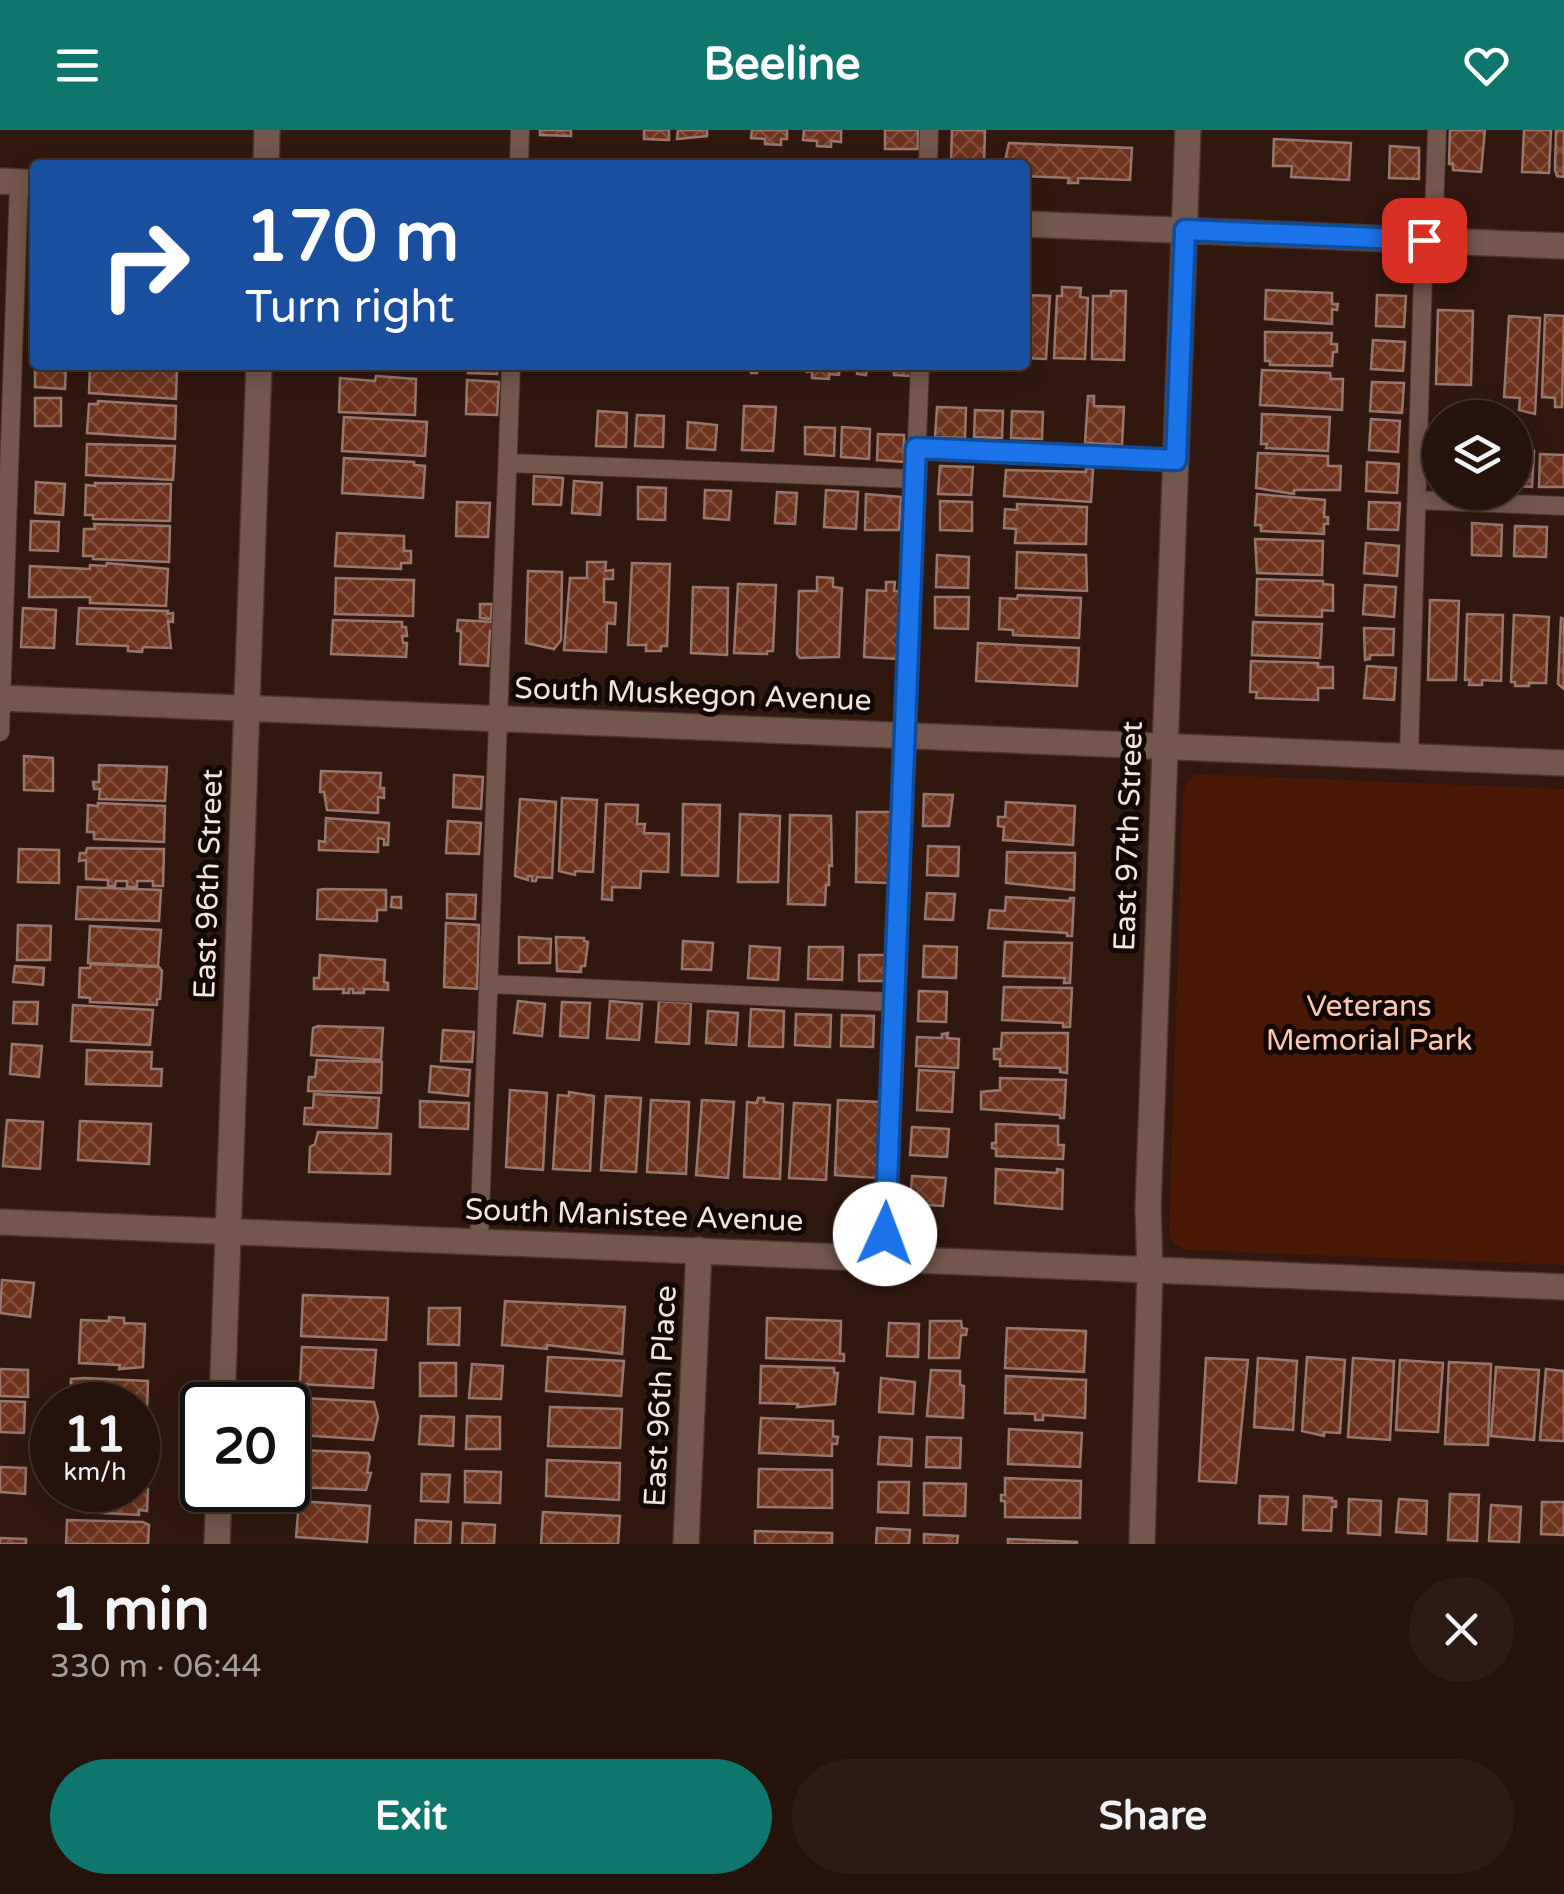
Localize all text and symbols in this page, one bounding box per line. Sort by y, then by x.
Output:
icon: menu [50,38,105,93]
text: Beeline [703,38,861,92]
icon: heart [1459,38,1514,93]
text: 170 m [245,196,459,280]
pin [1382,198,1467,283]
icon: right [80,200,210,330]
icon: arrive [1397,213,1452,268]
text: Turn right [245,281,454,335]
map controls [1422,400,1532,510]
button: layers [1422,400,1532,510]
street label: South Muskegon Avenue [514,670,872,719]
street label: East 97th Street [1106,720,1151,952]
street label: East 96th Street [186,768,231,1000]
park label: Veterans Memorial Park [1266,988,1472,1059]
position arrow [833,1182,937,1286]
street label: South Manistee Avenue [464,1191,804,1240]
street label: East 96th Place [636,1284,685,1508]
speed limit sign: 20 [180,1382,310,1512]
text: 11 [64,1405,126,1465]
text: km/h [64,1457,126,1487]
text: 1 min [50,1574,210,1646]
button: close [1409,1577,1514,1682]
text: 330 m · 06:44 [50,1648,262,1686]
button: Exit [50,1759,772,1874]
button: Share [792,1759,1514,1874]

